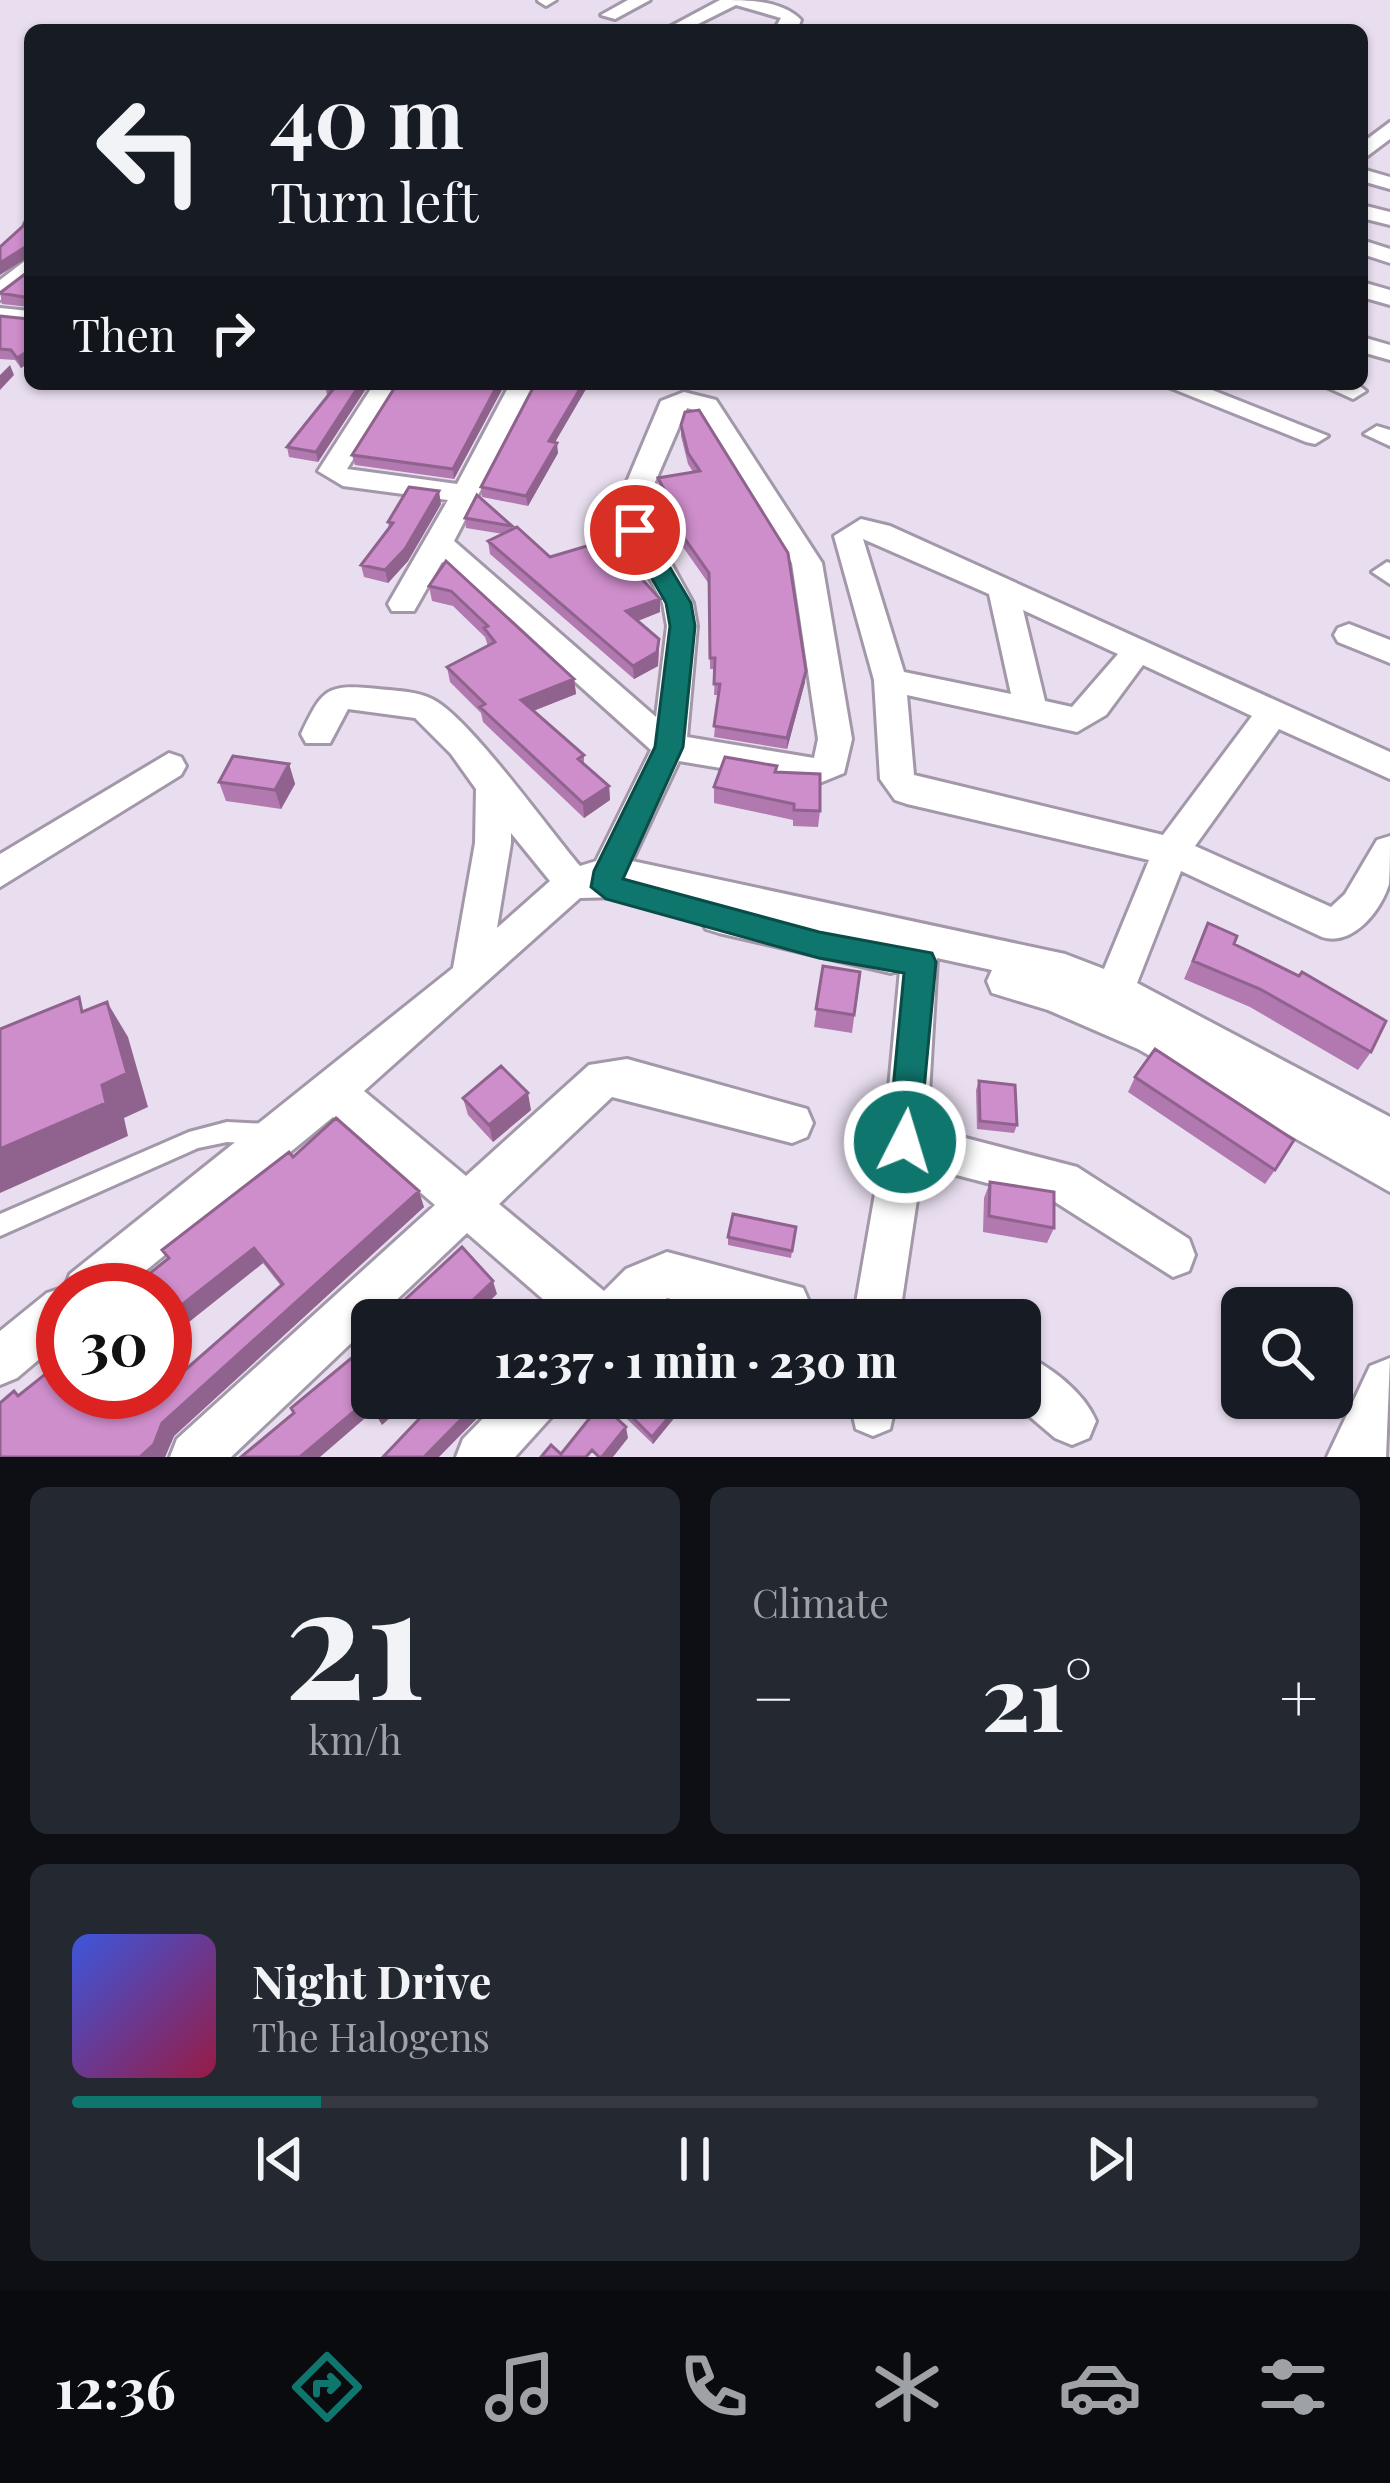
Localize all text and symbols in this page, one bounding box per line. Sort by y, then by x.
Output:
text: 40 m [270,58,464,170]
icon: left [72,72,228,228]
text: Turn left [270,165,479,237]
icon: right [200,300,266,366]
text: Then [72,303,176,363]
pin [584,479,686,581]
icon: arrive [602,497,668,563]
position arrow [842,1079,968,1205]
speed limit sign: 30 [36,1263,192,1419]
map controls [1221,1287,1353,1419]
button: search [1221,1287,1353,1419]
text: 12:37 · 1 min · 230 m [495,1329,897,1389]
text: 21 [284,1531,426,1739]
text: Climate [752,1576,889,1628]
text: 21° [982,1635,1092,1755]
text: − [752,1652,795,1740]
text: + [1279,1652,1318,1740]
text: km/h [308,1713,402,1765]
text: Night Drive [252,1950,491,2010]
text: The Halogens [252,2010,490,2062]
icon: previous [247,2126,313,2192]
icon: pause [662,2126,728,2192]
icon: next [1077,2126,1143,2192]
icon: directions [285,2345,369,2429]
icon: music [478,2345,562,2429]
icon: phone [672,2345,756,2429]
icon: climate [865,2345,949,2429]
icon: car [1058,2345,1142,2429]
icon: filters [1251,2345,1335,2429]
text: 12:36 [55,2351,176,2423]

